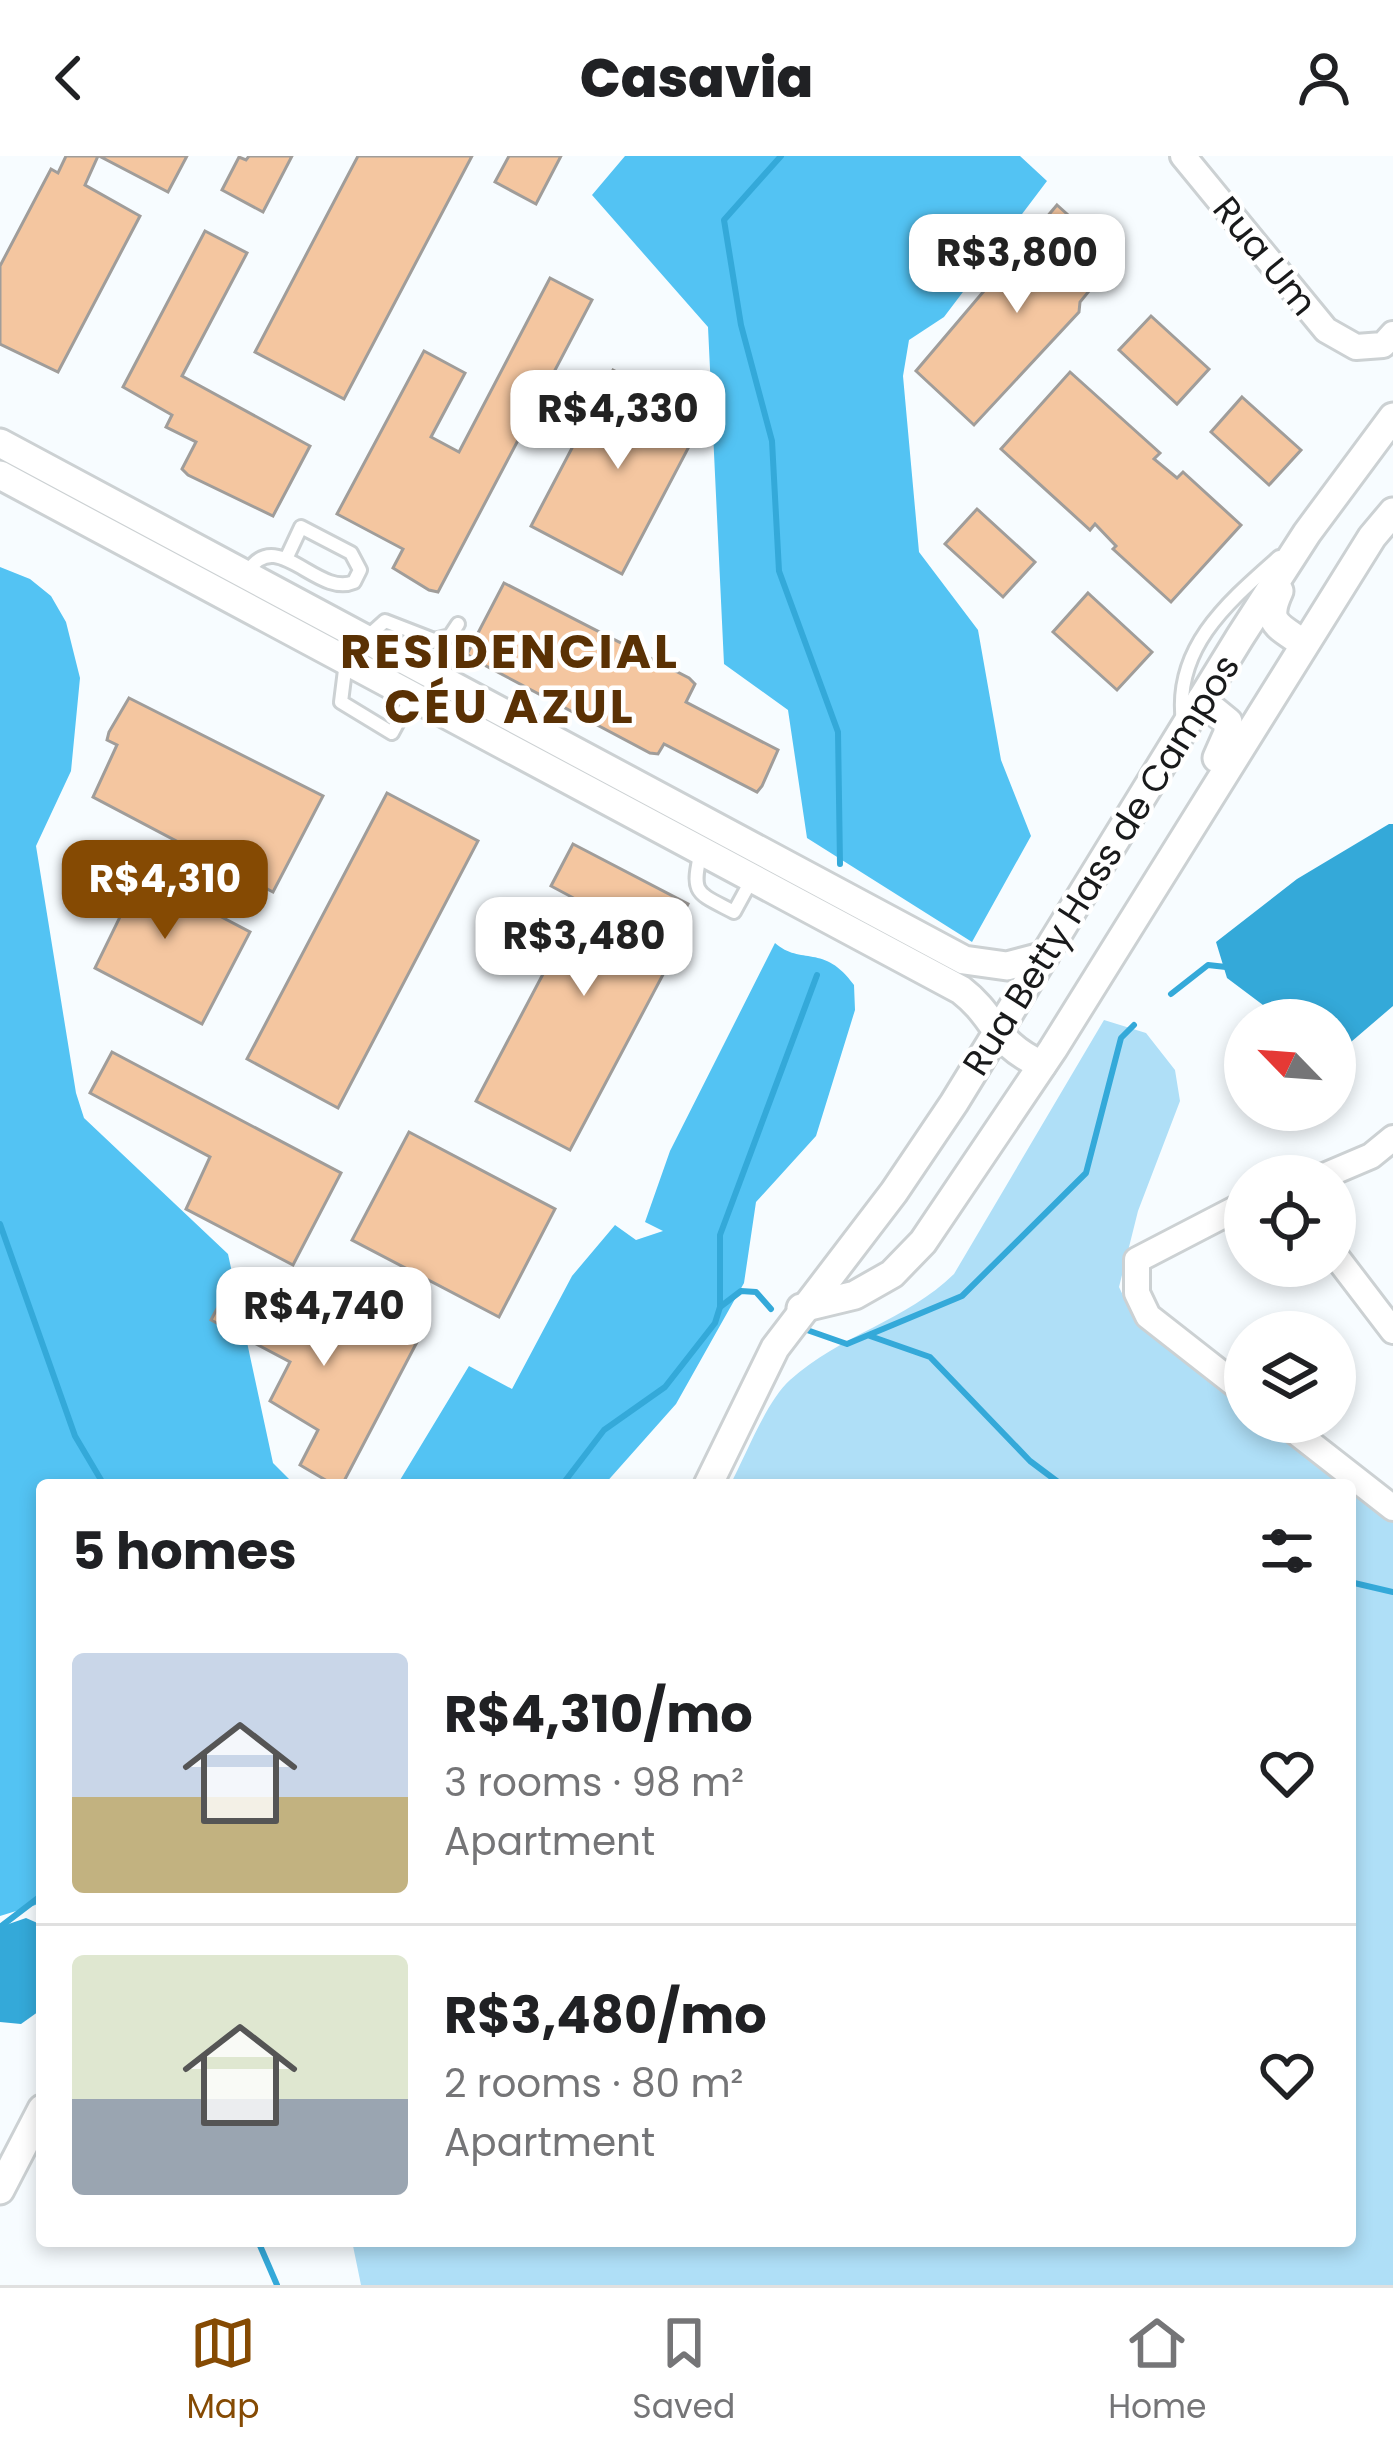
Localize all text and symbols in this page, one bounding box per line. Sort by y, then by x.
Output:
text: Casavia [580,40,813,116]
icon: back [36,45,102,111]
icon: person [1291,45,1357,111]
street label: Rua Um [1201,185,1329,327]
pin: R$3,800 [906,214,1128,316]
text: R$3,800 [936,225,1098,280]
pin: R$4,330 [507,370,729,472]
text: R$4,330 [537,381,699,436]
district label: RESIDENCIAL CÉU AZUL [340,618,680,740]
street label: Rua Betty Hass de Campos [950,645,1252,1085]
pin: R$4,310 [54,840,276,942]
text: R$4,310 [89,851,241,906]
pin: R$3,480 [473,897,695,999]
text: R$3,480 [503,908,665,963]
north arrow [1224,999,1356,1131]
map controls [1224,999,1356,1443]
button: locate [1224,1155,1356,1287]
pin: R$4,740 [213,1267,435,1369]
text: R$4,740 [243,1278,405,1333]
button: layers [1224,1311,1356,1443]
text: 5 homes [72,1515,297,1587]
icon: filters [1254,1518,1320,1584]
text: R$4,310/mo [444,1678,753,1750]
icon: home [168,1701,312,1845]
icon: heart [1254,1740,1320,1806]
text: 3 rooms · 98 m² [444,1755,744,1810]
text: Apartment [444,1814,655,1869]
text: R$3,480/mo [444,1979,767,2051]
icon: home [168,2003,312,2147]
icon: heart [1254,2042,1320,2108]
text: 2 rooms · 80 m² [444,2056,743,2111]
text: Apartment [444,2115,655,2170]
tab: Map [186,2310,259,2432]
tab: Saved [632,2310,735,2432]
tab: Home [1108,2310,1207,2432]

